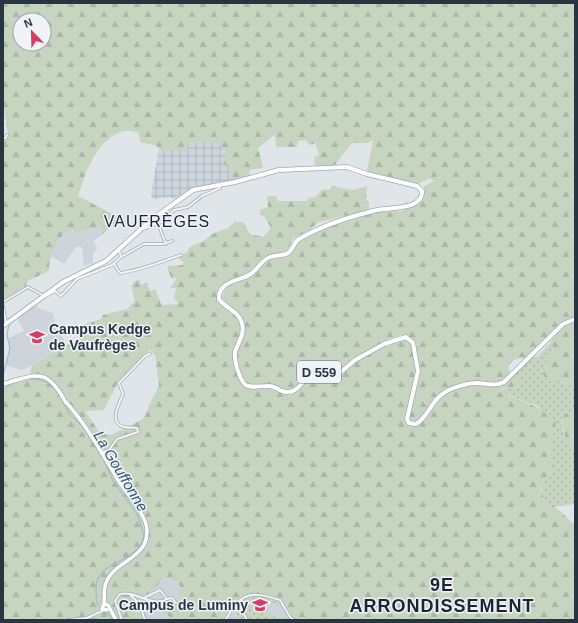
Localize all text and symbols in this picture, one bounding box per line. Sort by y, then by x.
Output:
north arrow [12,12,52,52]
text: N [22,16,34,30]
district label: VAUFRÈGES [104,212,210,230]
place label: Campus Kedge de Vaufrèges [49,321,151,353]
school or university icon: Campus Kedge de Vaufrèges [28,328,46,346]
road number: D 559 [297,361,341,383]
water label: La Gouffonne [90,428,152,514]
district label: 9E ARRONDISSEMENT [349,575,535,616]
school or university icon: Campus de Luminy [251,596,269,614]
place label: Campus de Luminy [119,597,248,613]

